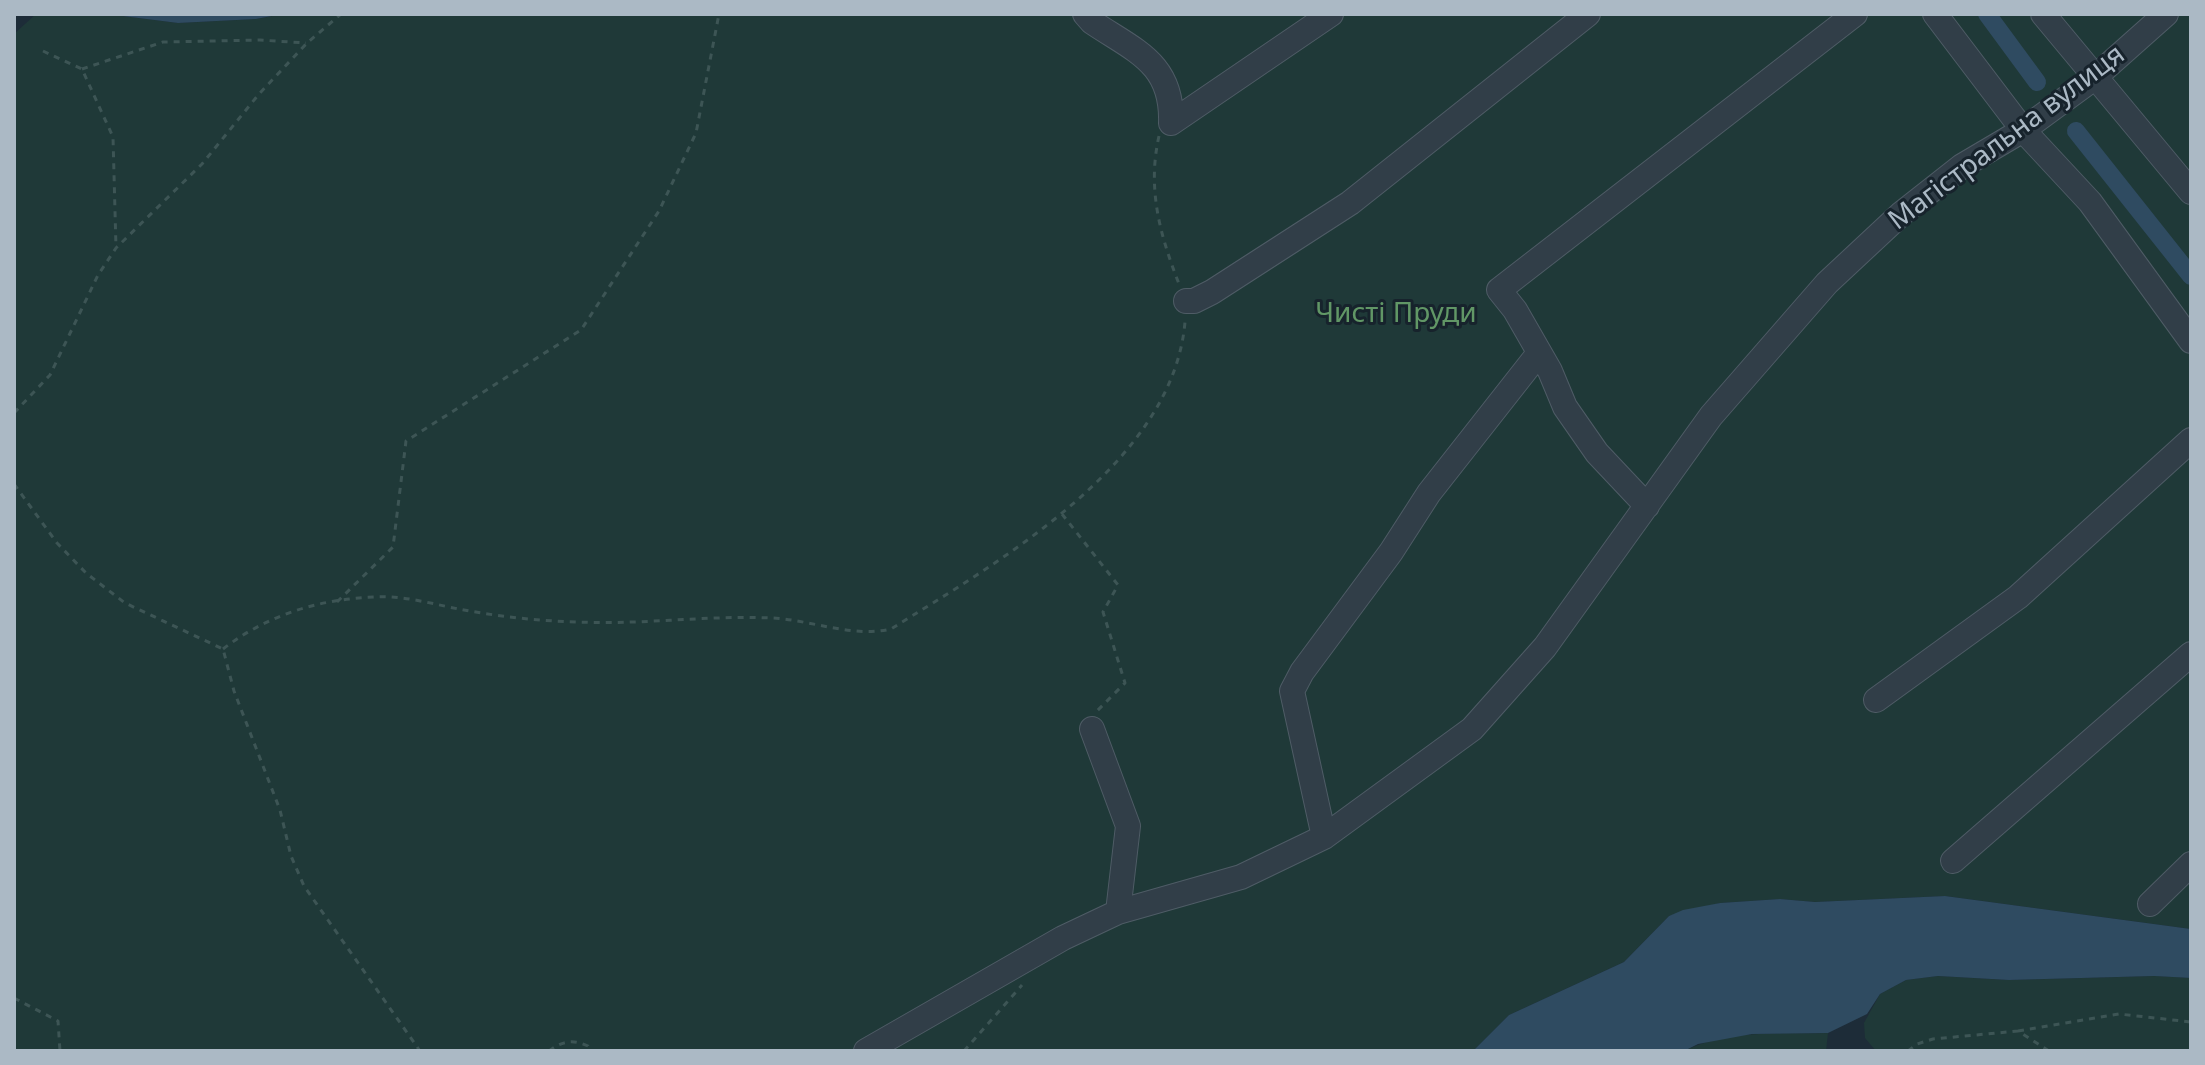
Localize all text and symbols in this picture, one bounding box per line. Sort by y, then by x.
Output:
street label: Магістральна вулиця [1882,38,2132,238]
park label: Чисті Пруди [1315,297,1477,331]

